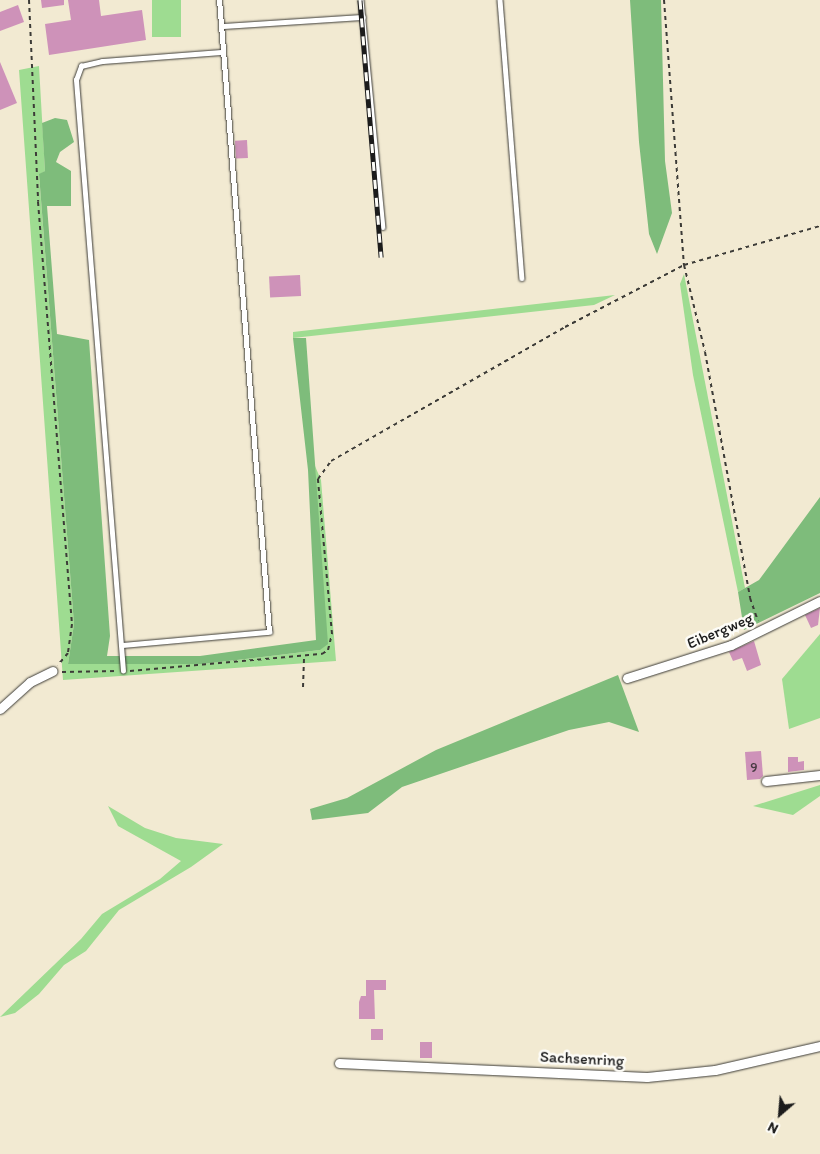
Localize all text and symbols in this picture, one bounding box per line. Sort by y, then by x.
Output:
street label: Eibergweg [684,609,756,653]
house number: 9 [750,760,758,776]
street label: Sachsenring [539,1047,625,1071]
north arrow [755,1089,805,1139]
text: N [765,1118,781,1138]

